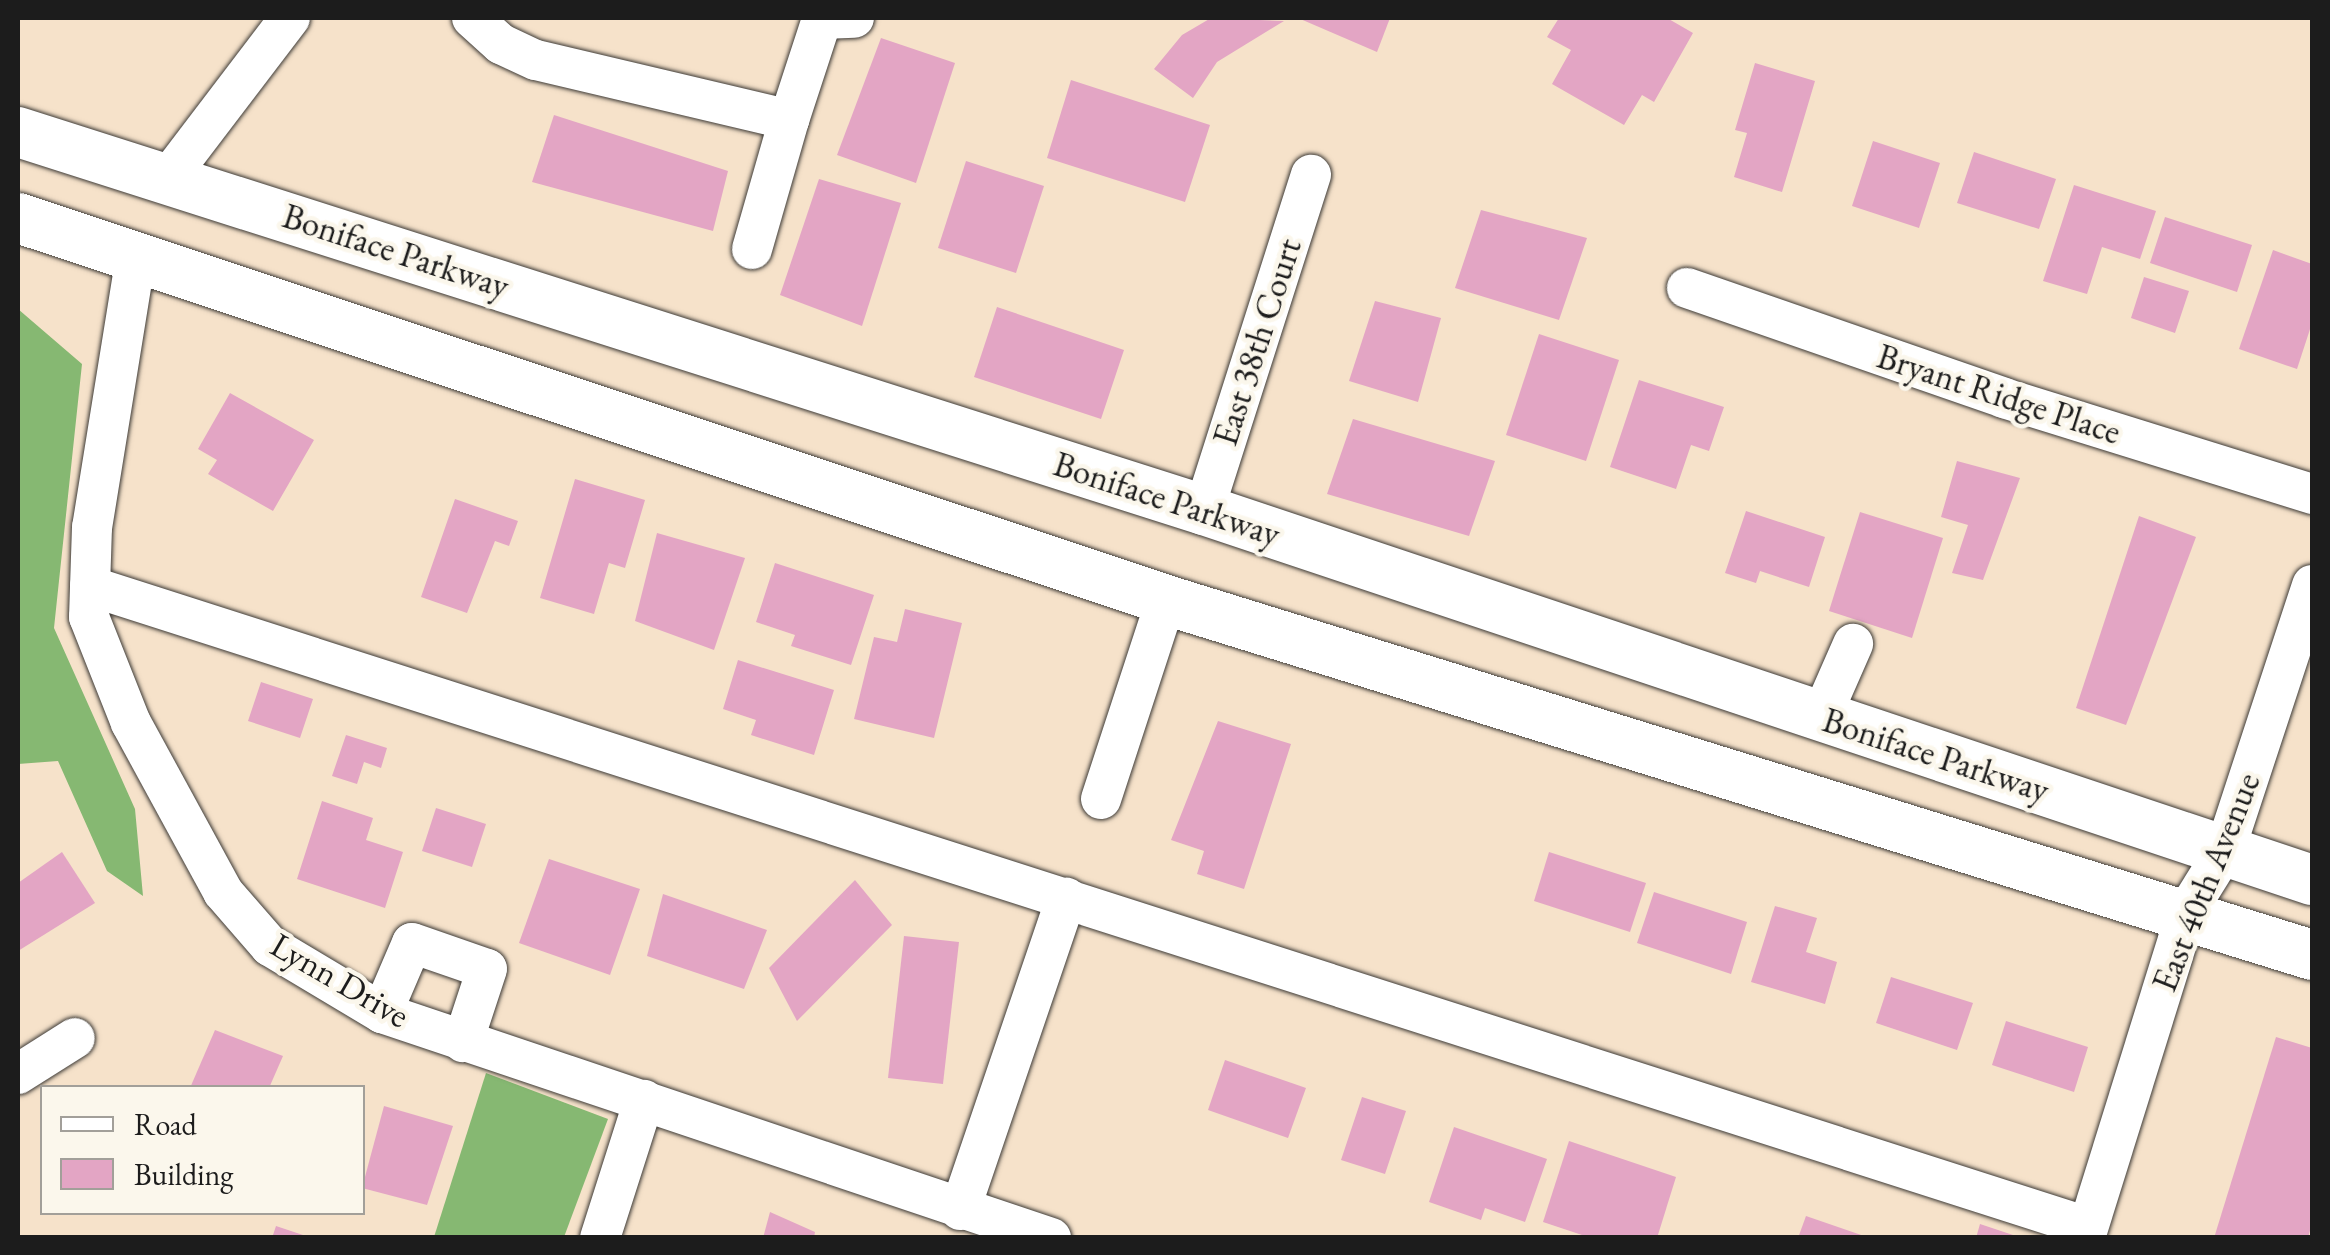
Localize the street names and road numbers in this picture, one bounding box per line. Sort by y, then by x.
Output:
street label: Boniface Parkway [278,195,514,307]
street label: East 38th Court [1204,233,1310,451]
street label: Bryant Ridge Place [1872,335,2126,453]
street label: Boniface Parkway [1049,443,1285,555]
street label: Boniface Parkway [1818,699,2054,811]
street label: East 40th Avenue [2143,766,2269,998]
street label: Lynn Drive [263,924,417,1036]

